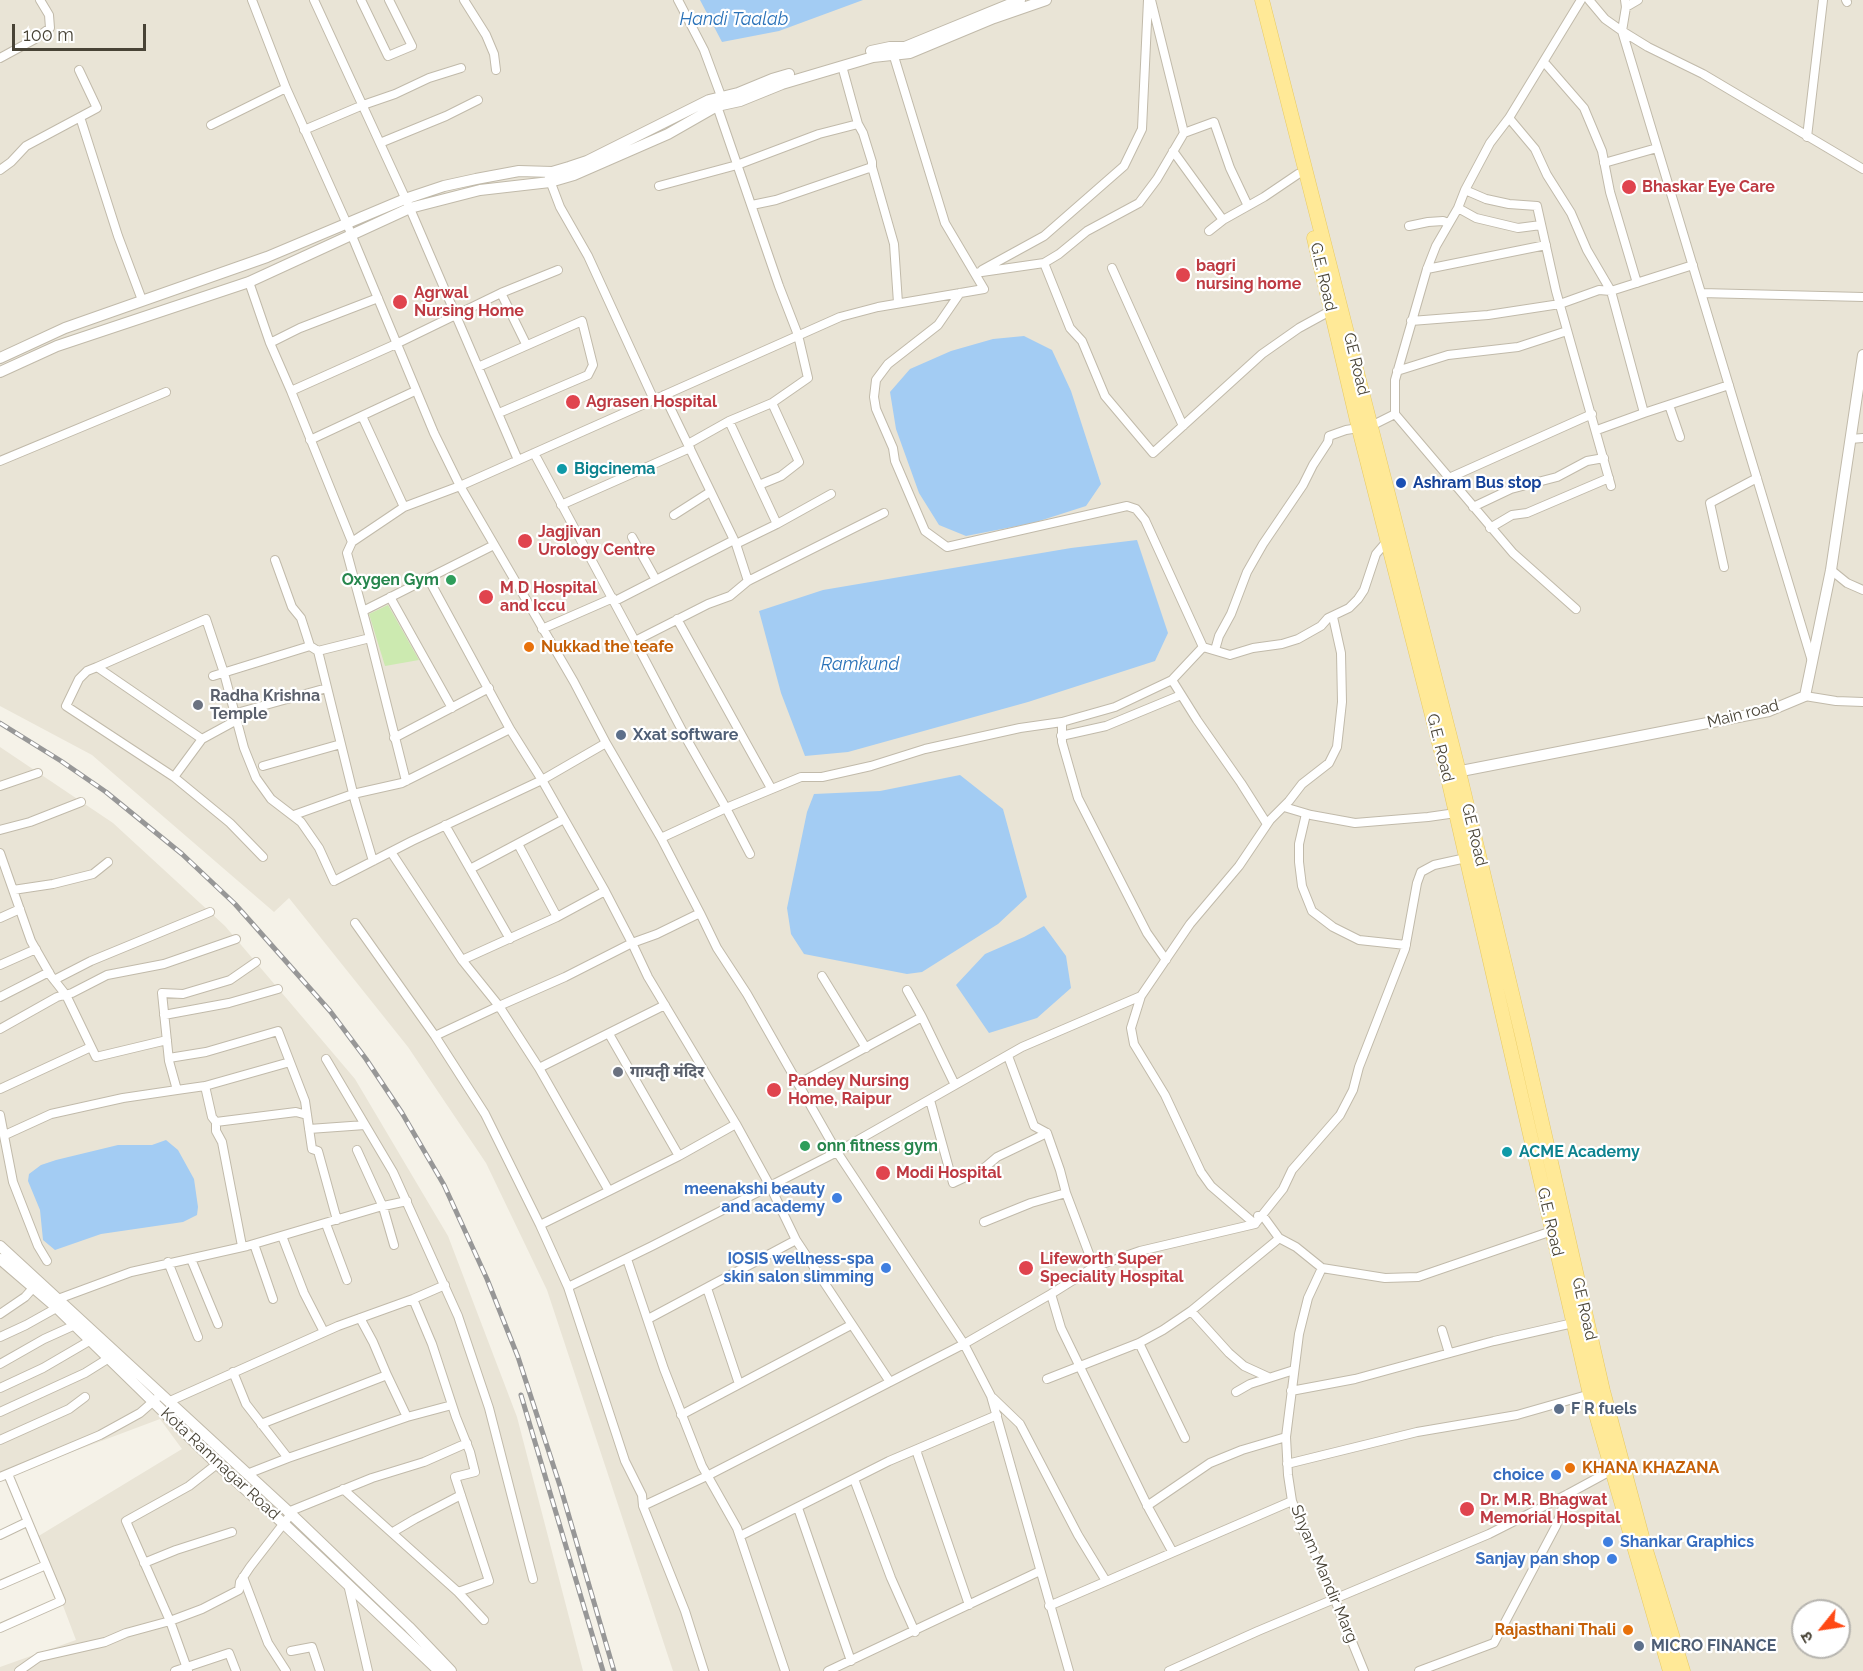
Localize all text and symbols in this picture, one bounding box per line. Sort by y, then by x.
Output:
water label: Handi Taalab [680,9,788,31]
scale bar [15,12,148,50]
text: 100 m [23,24,74,45]
place label: Bhaskar Eye Care [1642,177,1775,197]
marker: Bhaskar Eye Care [1620,178,1638,196]
street label: G.E. Road [1306,241,1340,313]
place label: bagri nursing home [1196,256,1301,294]
marker: bagri nursing home [1174,266,1192,284]
place label: Agrwal Nursing Home [414,283,524,321]
marker: Agrwal Nursing Home [391,293,409,311]
street label: GE Road [1339,331,1373,397]
place label: Agrasen Hospital [586,392,717,412]
marker: Agrasen Hospital [564,393,582,411]
place label: Bigcinema [574,459,656,479]
marker: Bigcinema [555,462,569,476]
place label: Ashram Bus stop [1413,473,1541,493]
marker: Ashram Bus stop [1394,476,1408,490]
place label: Jagjivan Urology Centre [538,522,655,560]
marker: Jagjivan Urology Centre [516,532,534,550]
place label: Oxygen Gym [342,570,439,590]
marker: Oxygen Gym [444,573,458,587]
place label: M D Hospital and Iccu [500,578,597,616]
marker: M D Hospital and Iccu [477,588,495,606]
place label: Nukkad the teafe [541,637,674,657]
marker: Nukkad the teafe [522,640,536,654]
water label: Ramkund [821,654,899,676]
place label: Radha Krishna Temple [210,686,320,724]
street label: Main road [1705,696,1781,732]
marker: Radha Krishna Temple [191,698,205,712]
street label: G.E. Road [1422,712,1458,784]
place label: Xxat software [633,725,738,745]
marker: Xxat software [614,728,628,742]
street label: GE Road [1457,802,1491,868]
place label: गायतृी मंदिर [630,1062,704,1082]
marker: गायतृी मंदिर [611,1065,625,1079]
place label: Pandey Nursing Home, Raipur [788,1071,909,1109]
marker: Pandey Nursing Home, Raipur [765,1081,783,1099]
place label: onn fitness gym [817,1136,938,1156]
marker: onn fitness gym [798,1139,812,1153]
place label: ACME Academy [1519,1142,1640,1162]
marker: ACME Academy [1500,1145,1514,1159]
place label: Modi Hospital [896,1163,1002,1183]
marker: Modi Hospital [874,1164,892,1182]
place label: meenakshi beauty and academy [684,1179,825,1217]
street label: G.E. Road [1533,1186,1567,1258]
marker: meenakshi beauty and academy [830,1191,844,1205]
place label: IOSIS wellness-spa skin salon slimming [723,1249,874,1287]
place label: Lifeworth Super Speciality Hospital [1040,1249,1184,1287]
marker: Lifeworth Super Speciality Hospital [1017,1259,1035,1277]
marker: IOSIS wellness-spa skin salon slimming [879,1261,893,1275]
street label: GE Road [1567,1276,1601,1342]
place label: F R fuels [1571,1399,1637,1419]
marker: F R fuels [1552,1402,1566,1416]
street label: Kota Ramnagar Road [156,1404,284,1524]
place label: KHANA KHAZANA [1582,1458,1719,1478]
marker: KHANA KHAZANA [1563,1461,1577,1475]
place label: choice [1493,1465,1544,1485]
marker: choice [1549,1468,1563,1482]
place label: Dr. M.R. Bhagwat Memorial Hospital [1480,1490,1620,1528]
marker: Dr. M.R. Bhagwat Memorial Hospital [1458,1500,1476,1518]
street label: Shyam Mandir Marg [1286,1502,1362,1646]
place label: Shankar Graphics [1620,1532,1754,1552]
marker: Shankar Graphics [1601,1535,1615,1549]
place label: Sanjay pan shop [1475,1549,1600,1569]
marker: Sanjay pan shop [1605,1552,1619,1566]
north arrow [1791,1599,1851,1659]
place label: Rajasthani Thali [1495,1620,1616,1640]
marker: Rajasthani Thali [1621,1623,1635,1637]
text: उ [1796,1628,1817,1646]
place label: MICRO FINANCE [1651,1636,1776,1656]
marker: MICRO FINANCE [1632,1639,1646,1653]

